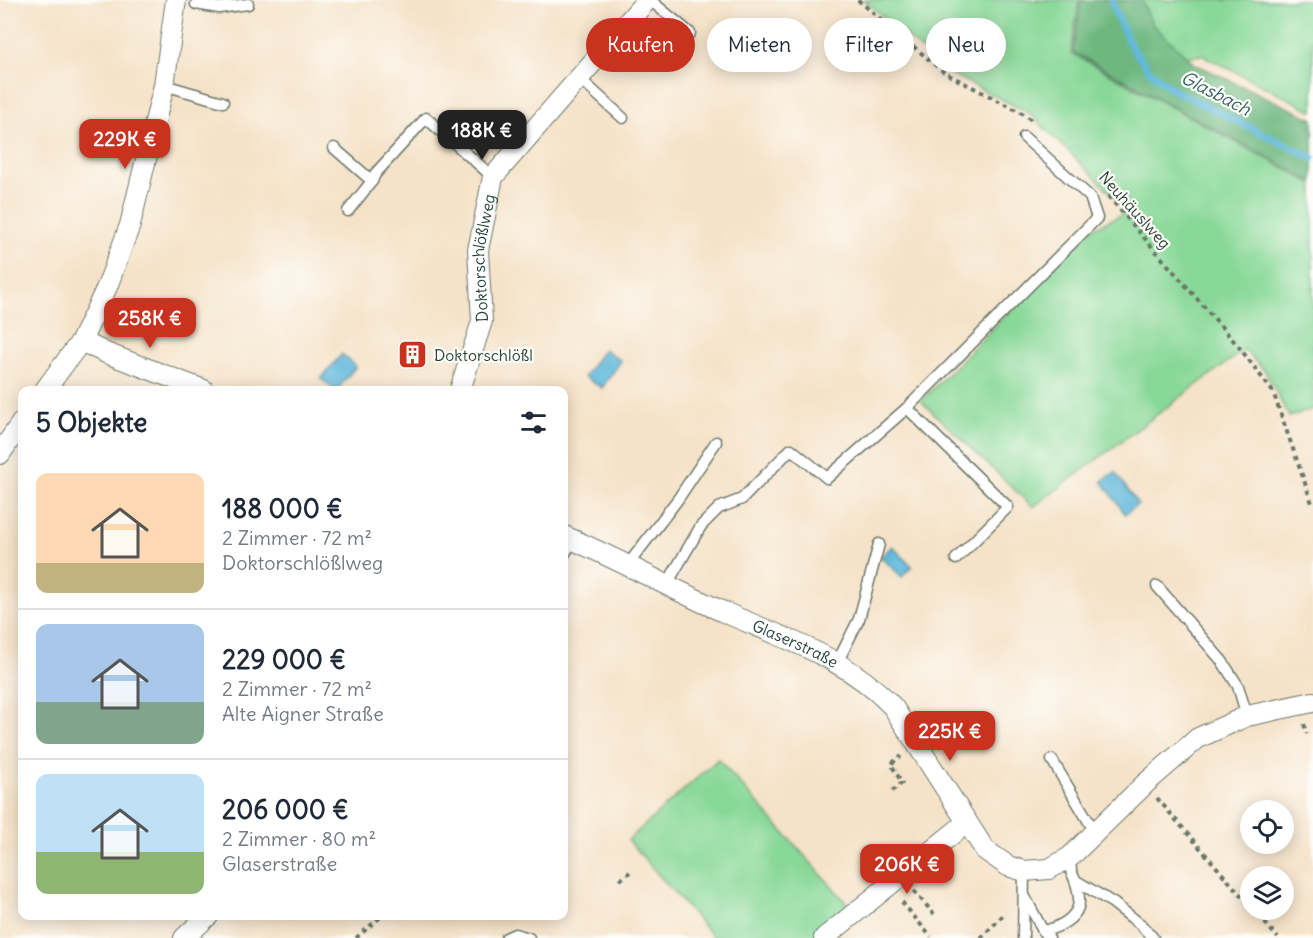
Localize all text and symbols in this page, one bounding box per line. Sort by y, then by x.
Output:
chip: Kaufen [586,18,695,72]
chip: Mieten [707,18,812,72]
chip: Filter [824,18,914,72]
chip: Neu [926,18,1006,72]
water label: Glasbach [1177,66,1255,121]
pin: 188K € [433,110,531,161]
text: 188K € [452,117,512,142]
pin: 229K € [76,119,174,170]
text: 229K € [93,126,157,151]
street label: Neuhäuslweg [1095,167,1175,253]
street label: Doktorschlößlweg [468,192,499,323]
pin: 258K € [101,298,199,349]
text: 258K € [118,305,182,330]
building icon: Doktorschlößl [397,339,429,371]
place label: Doktorschlößl [434,345,533,365]
text: 5 Objekte [36,406,147,439]
icon: filters [517,406,550,439]
text: 188 000 € [222,492,343,525]
icon: home [84,497,156,569]
text: 2 Zimmer · 72 m² [222,525,372,550]
text: Doktorschlößlweg [222,550,383,575]
street label: Glaserstraße [749,615,842,672]
text: 229 000 € [222,643,346,676]
icon: home [84,648,156,720]
text: 2 Zimmer · 72 m² [222,676,372,701]
text: Alte Aigner Straße [222,701,384,726]
pin: 225K € [901,711,999,762]
text: 225K € [918,718,982,743]
text: 206 000 € [222,793,349,826]
icon: home [84,798,156,870]
map controls [1240,800,1294,920]
button: locate [1240,800,1294,854]
text: 2 Zimmer · 80 m² [222,826,376,851]
pin: 206K € [858,844,956,895]
text: Glaserstraße [222,851,337,876]
text: 206K € [874,851,940,876]
button: layers [1240,866,1294,920]

